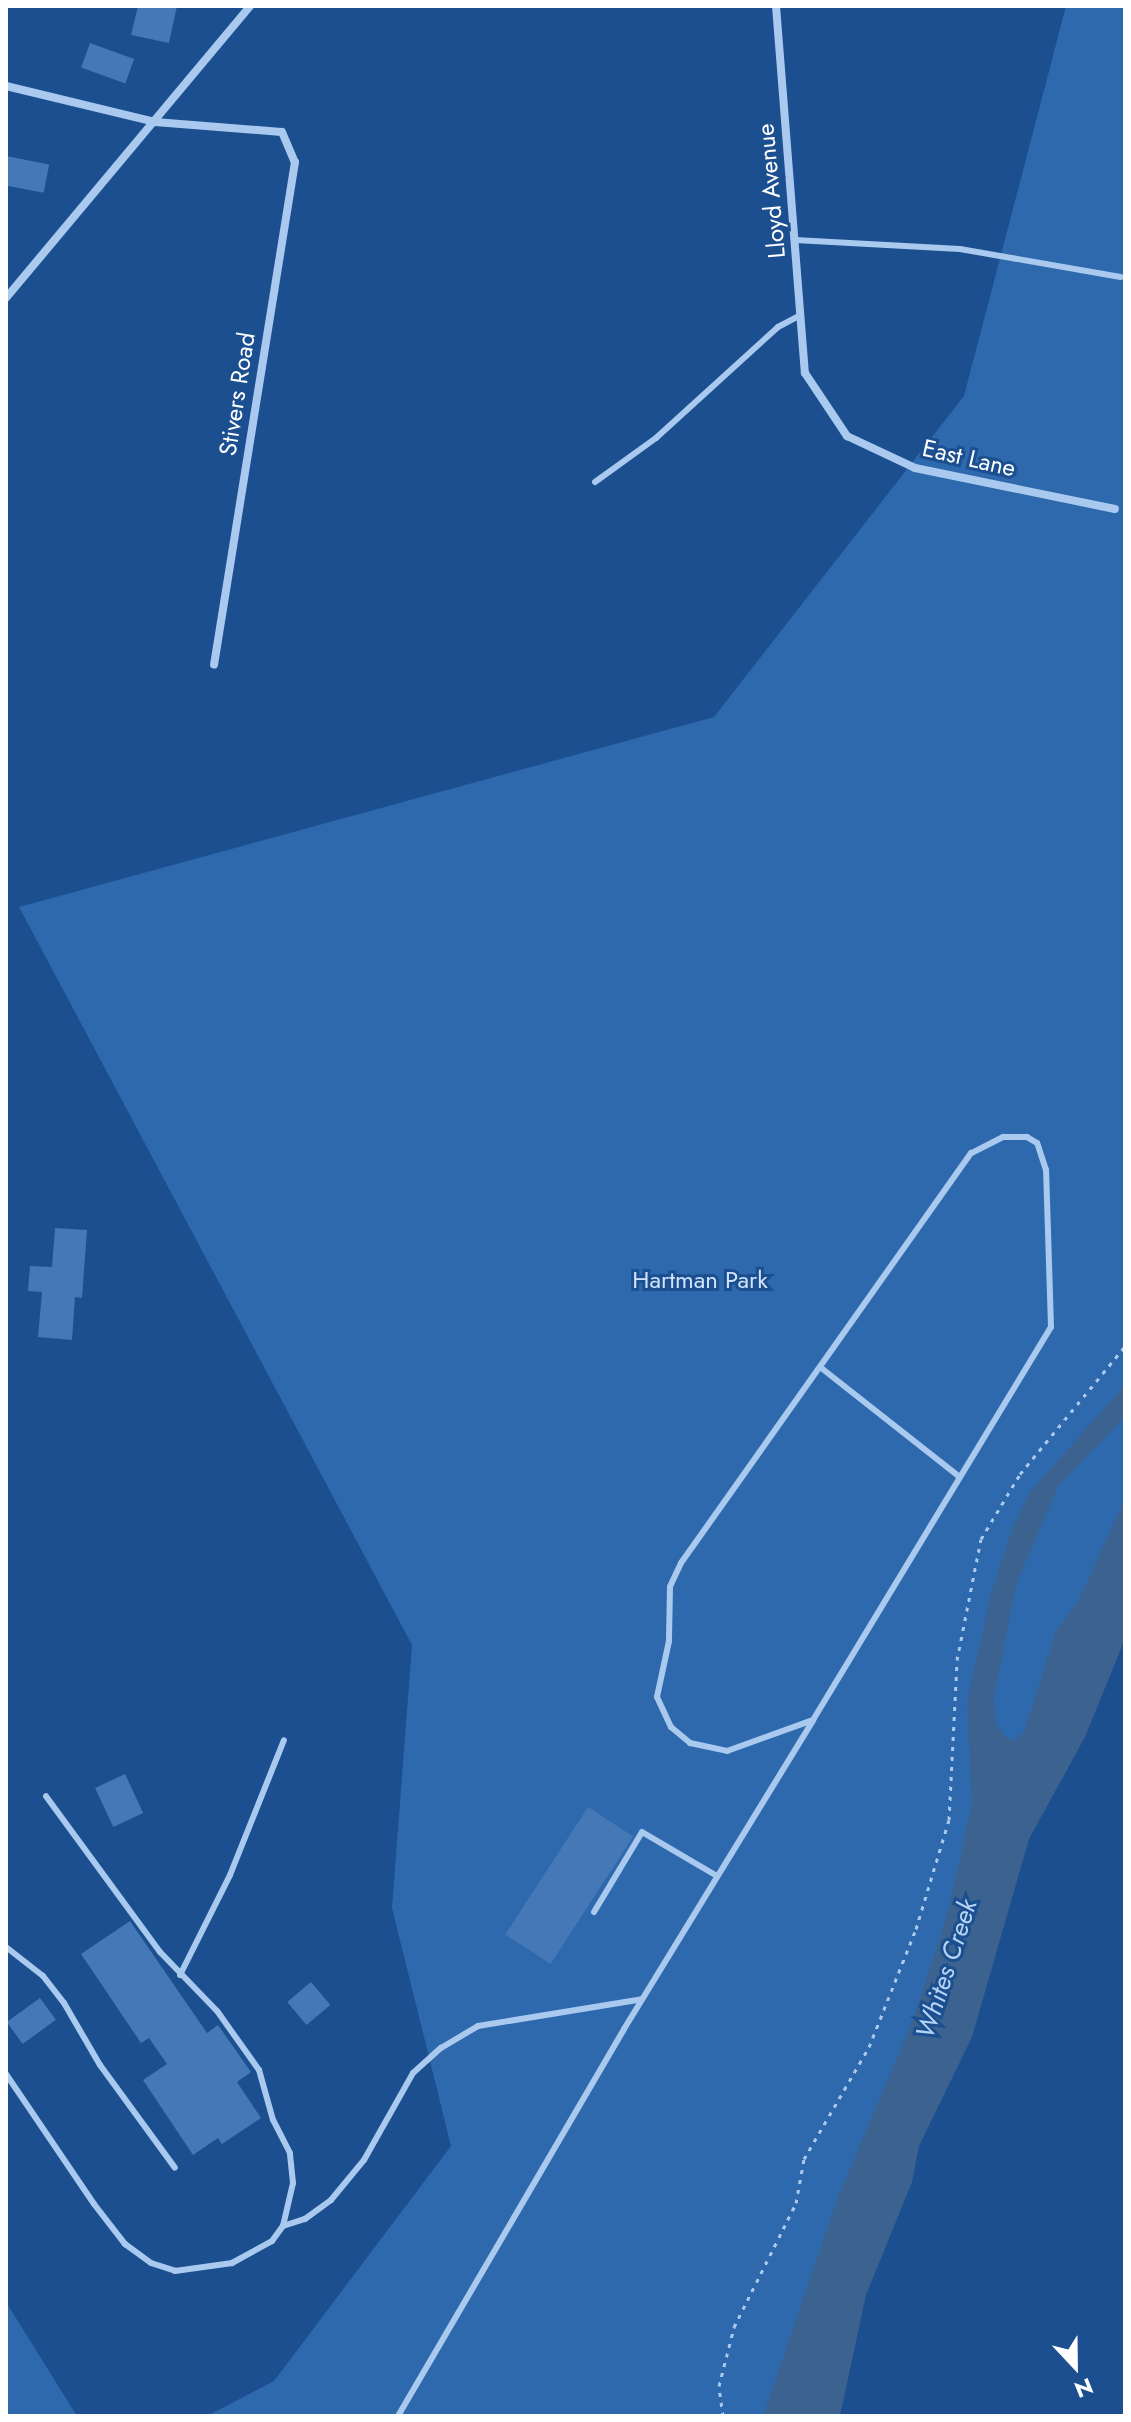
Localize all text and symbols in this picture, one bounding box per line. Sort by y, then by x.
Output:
street label: Lloyd Avenue [751,122,791,260]
street label: Stivers Road [213,330,261,458]
street label: East Lane [920,433,1018,483]
park label: Hartman Park [632,1266,768,1294]
water label: Whites Creek [910,1895,984,2043]
north arrow [1035,2326,1115,2406]
text: N [1070,2370,1098,2406]

